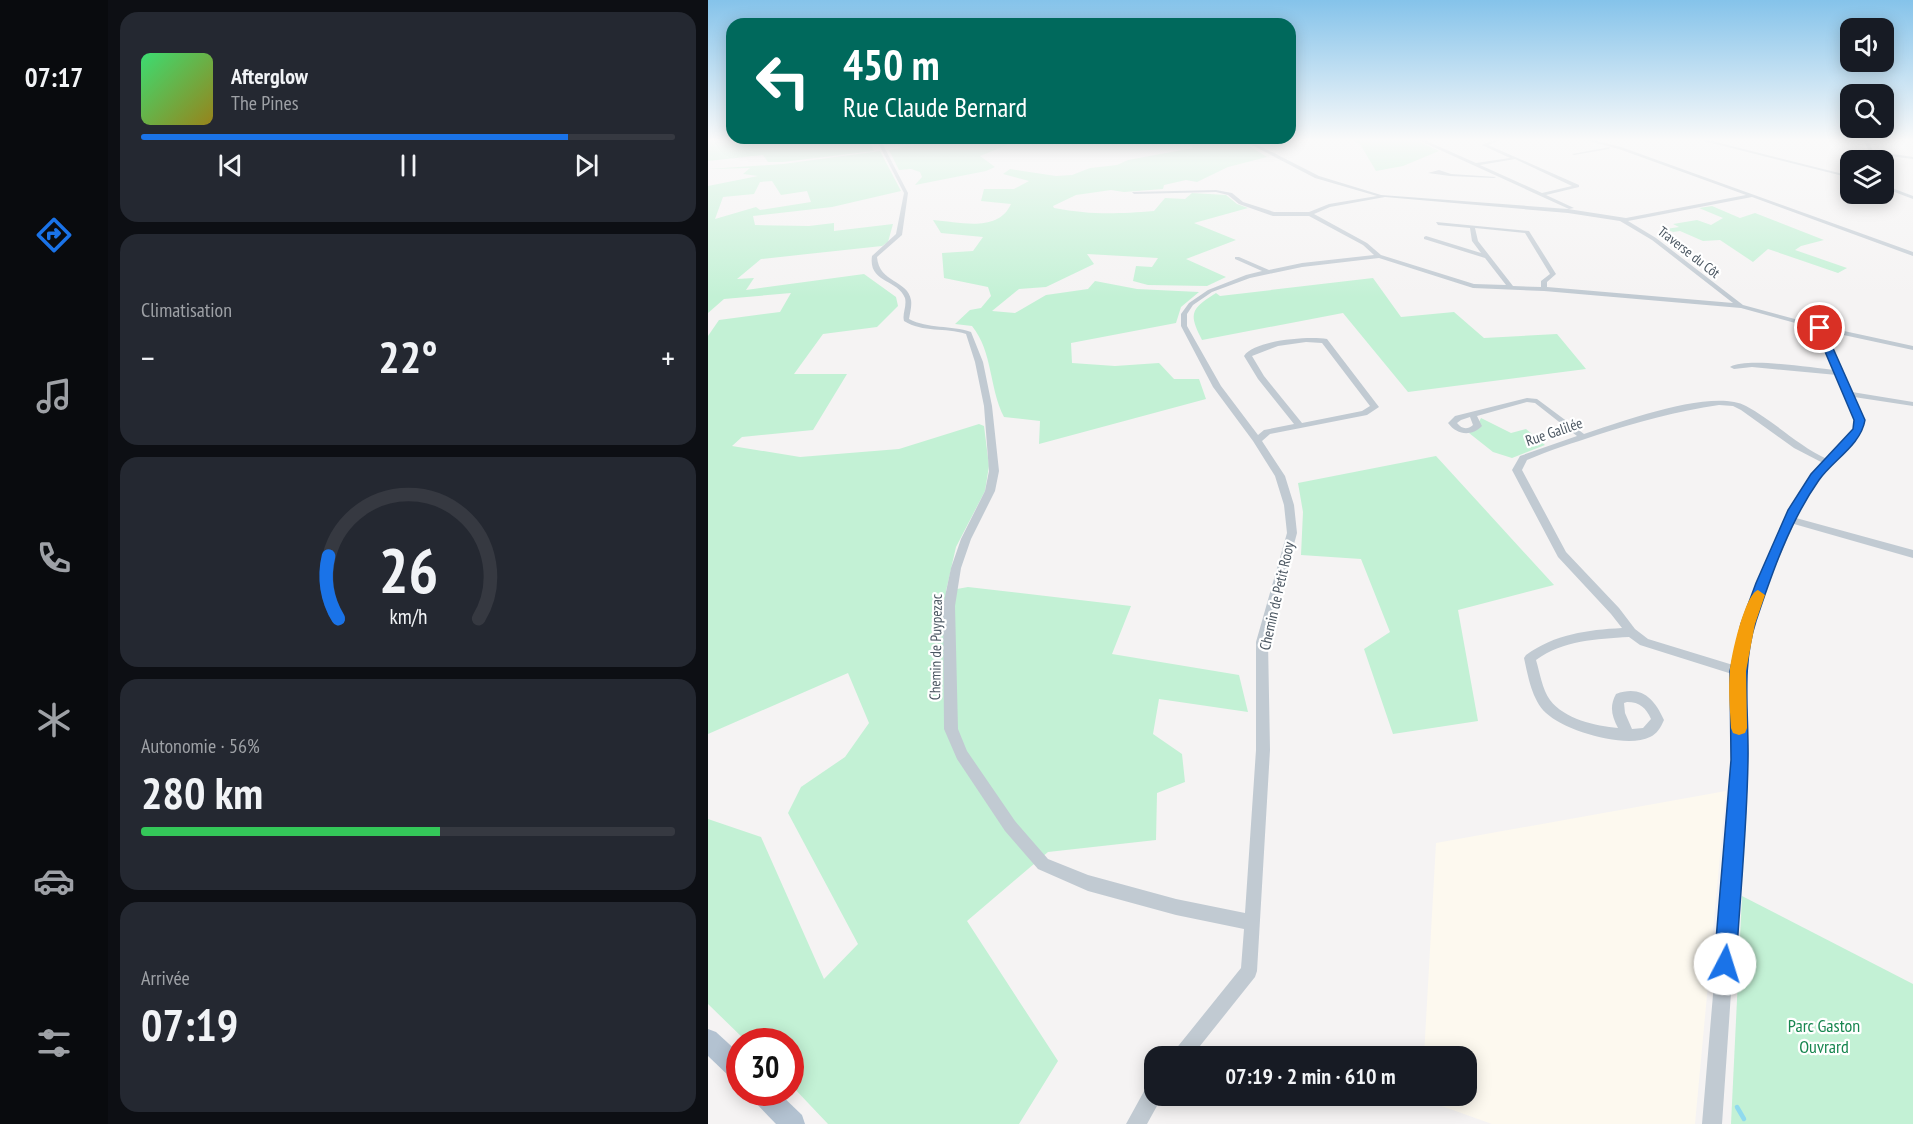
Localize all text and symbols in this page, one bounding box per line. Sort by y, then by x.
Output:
map controls [1840,18,1894,204]
button: sound [1840,18,1894,72]
text: 450 m [843,37,940,92]
icon: left [744,42,822,120]
text: 07:17 [25,60,83,94]
text: Afterglow [231,62,308,90]
button: search [1840,84,1894,138]
text: The Pines [231,90,298,116]
text: Rue Claude Bernard [843,90,1027,124]
icon: previous [214,149,247,182]
icon: pause [392,149,425,182]
icon: next [570,149,603,182]
button: layers [1840,150,1894,204]
icon: directions [33,214,75,256]
street label: Traverse du Côt [1654,222,1724,282]
text: Climatisation [141,297,232,323]
pin [1794,302,1845,353]
icon: arrive [1803,311,1836,344]
text: 22° [378,327,438,385]
text: − [141,336,155,379]
text: + [661,336,675,379]
icon: music [33,375,75,417]
street label: Rue Galilée [1523,413,1585,450]
text: 26 [378,529,438,610]
icon: phone [33,537,75,579]
street label: Chemin de Petit Rooy [1255,540,1298,652]
street label: Chemin de Puypezac [925,593,946,700]
text: km/h [389,602,427,630]
icon: climate [33,699,75,741]
text: Autonomie · 56% [141,733,260,759]
text: 280 km [141,763,263,821]
icon: car [33,860,75,902]
position arrow [1693,932,1757,996]
text: Arrivée [141,965,190,991]
text: 07:19 [141,995,238,1053]
park label: Parc Gaston Ouvrard [1788,1014,1860,1058]
icon: filters [33,1022,75,1064]
speed limit sign: 30 [726,1028,804,1106]
text: 07:19 · 2 min · 610 m [1225,1062,1396,1090]

